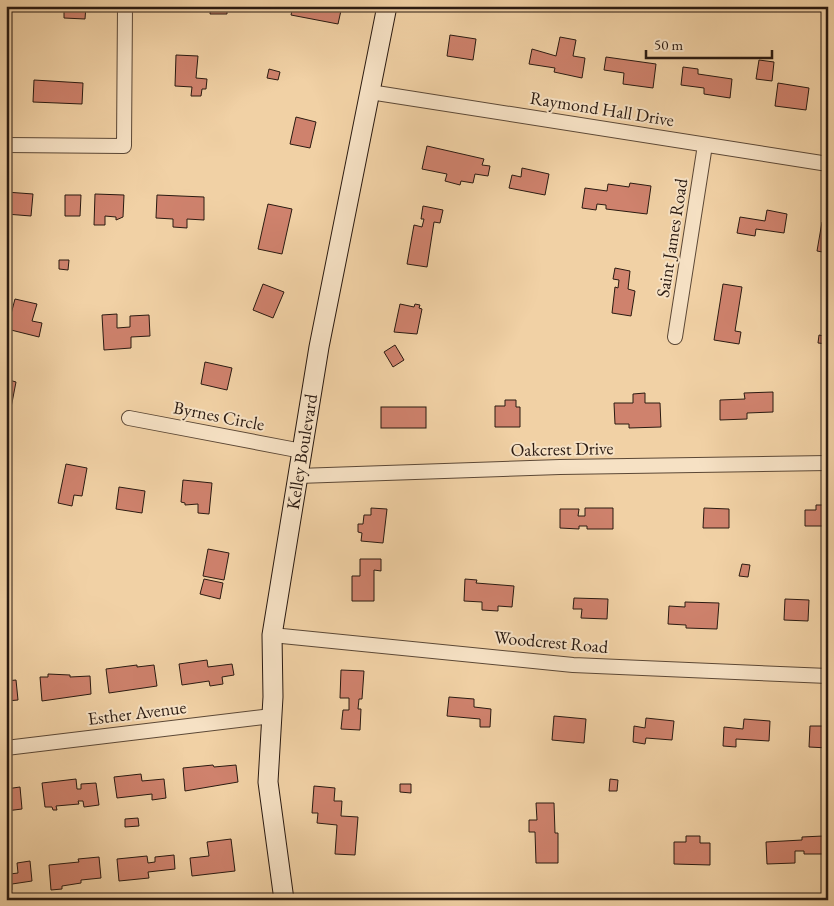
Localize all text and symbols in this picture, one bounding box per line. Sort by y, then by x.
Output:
scale bar [646,28,773,60]
text: 50 m [654,35,683,54]
street label: Raymond Hall Drive [529,86,676,131]
street label: Saint James Road [651,176,692,299]
street label: Kelley Boulevard [281,391,322,511]
street label: Byrnes Circle [172,395,267,436]
street label: Oakcrest Drive [510,436,614,461]
street label: Woodcrest Road [493,625,610,658]
street label: Esther Avenue [86,695,188,730]

